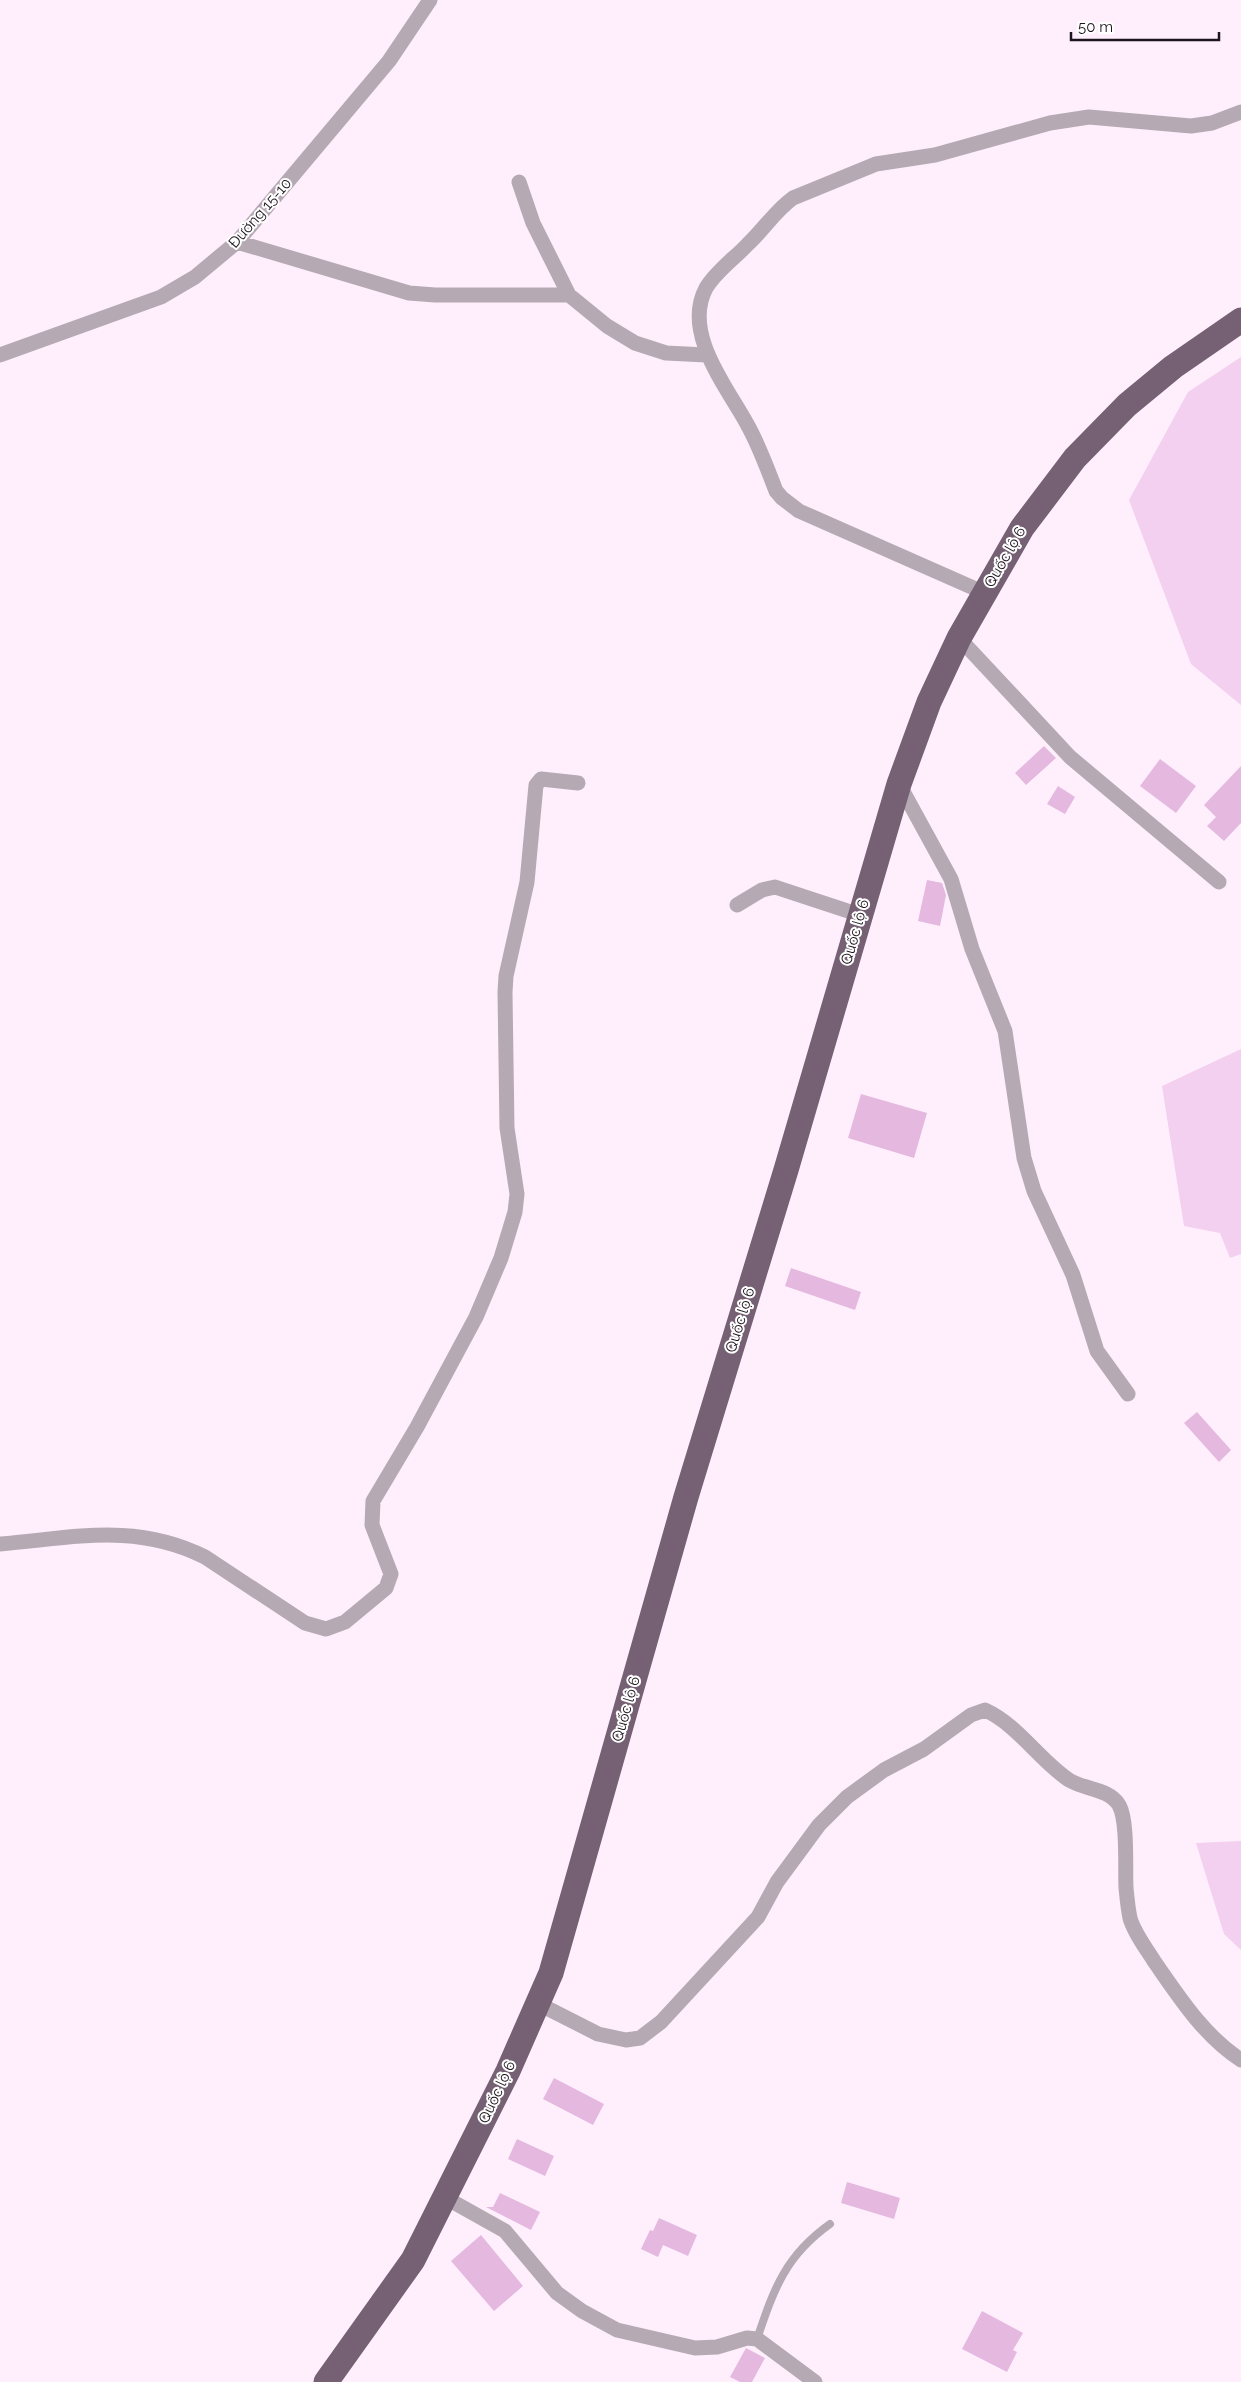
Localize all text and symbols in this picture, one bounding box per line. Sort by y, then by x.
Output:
scale bar [1071,10,1218,42]
text: 50 m [1078,18,1113,36]
street label: Đường 15-10 [225,174,295,252]
street label: Quốc lộ 6 [980,523,1030,591]
street label: Quốc lộ 6 [837,897,873,967]
street label: Quốc lộ 6 [722,1285,758,1355]
street label: Quốc lộ 6 [608,1674,644,1744]
street label: Quốc lộ 6 [475,2058,519,2126]

